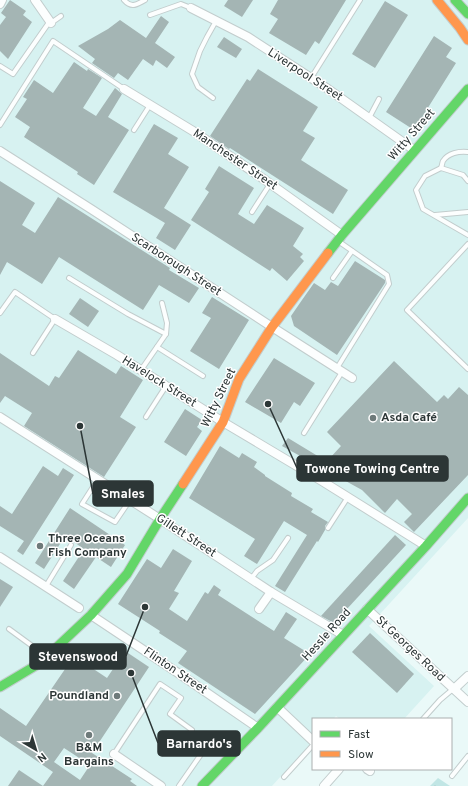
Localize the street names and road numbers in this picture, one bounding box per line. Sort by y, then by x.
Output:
street label: Liverpool Street [264,45,346,105]
street label: Witty Street [385,106,439,164]
street label: Manchester Street [189,126,281,194]
street label: Scarborough Street [128,230,224,300]
street label: Havelock Street [119,353,199,411]
street label: Witty Street [198,366,240,430]
street label: Gillett Street [153,511,219,561]
street label: Hessle Road [299,605,355,665]
street label: St Georges Road [372,613,448,685]
street label: Flinton Street [140,644,210,698]

